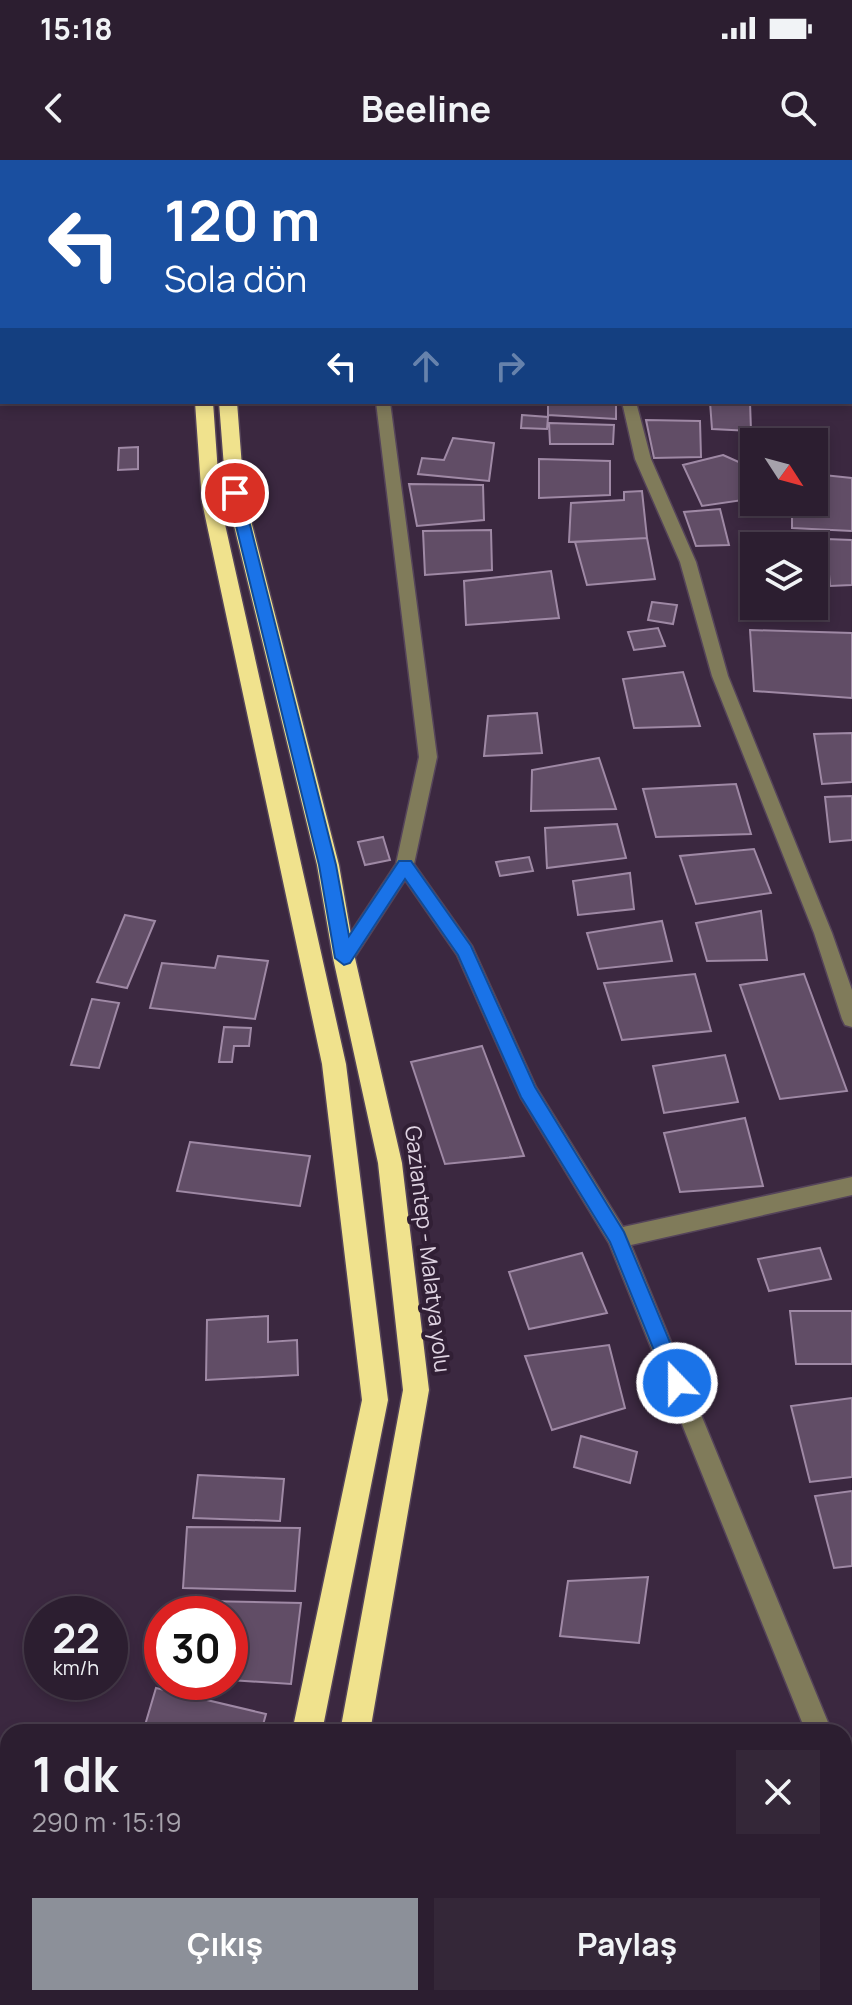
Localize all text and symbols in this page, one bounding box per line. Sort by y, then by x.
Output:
text: 15:18 [40,8,113,49]
text: Beeline [361,84,491,133]
icon: back [32,86,76,130]
icon: search [776,86,820,130]
text: 120 m [164,181,320,258]
icon: left [32,192,136,296]
text: Sola dön [164,254,307,303]
icon: left [320,344,364,388]
icon: ahead [404,344,448,388]
icon: right [488,344,532,388]
north arrow [740,428,828,516]
map controls [740,428,828,620]
pin [201,459,269,527]
icon: arrive [213,471,257,515]
button: layers [740,532,828,620]
street label: Gaziantep - Malatya yolu [398,1124,458,1374]
position arrow [635,1341,719,1425]
speed limit sign: 30 [144,1596,248,1700]
text: 22 [52,1610,100,1665]
text: km/h [53,1654,99,1681]
text: 1 dk [32,1741,118,1806]
button: close [736,1750,820,1834]
text: 290 m · 15:19 [32,1804,182,1840]
button: Çıkış [32,1898,418,1990]
button: Paylaş [434,1898,820,1990]

